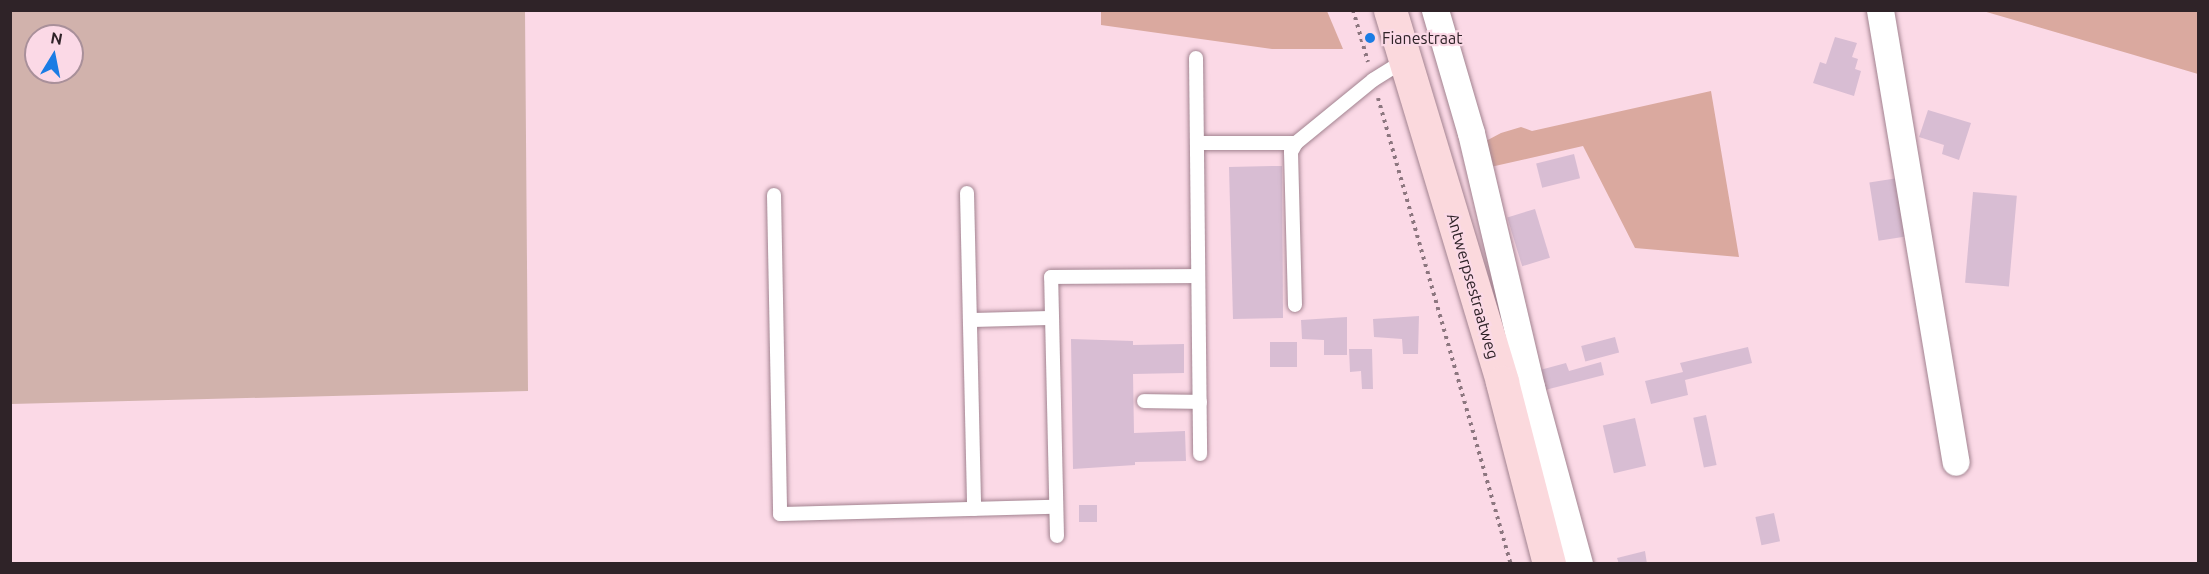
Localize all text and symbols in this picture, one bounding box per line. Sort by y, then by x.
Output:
north arrow [24,24,84,84]
text: N [49,28,64,48]
place label: Fianestraat [1382,28,1463,48]
marker: Fianestraat [1363,31,1377,45]
street label: Antwerpsestraatweg [1443,211,1503,361]

